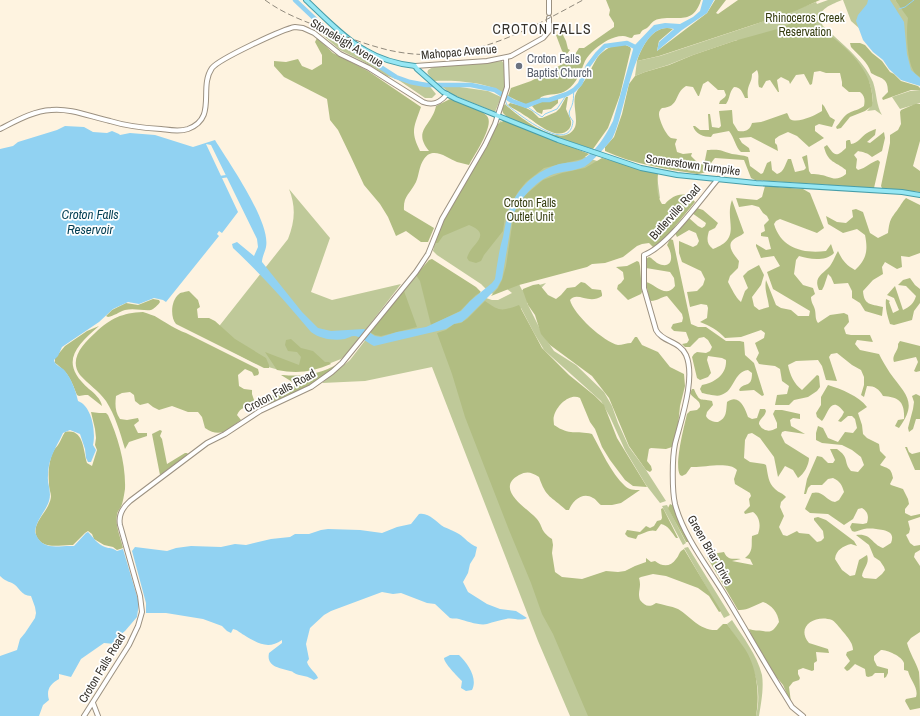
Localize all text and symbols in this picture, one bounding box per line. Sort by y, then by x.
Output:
park label: Rhinoceros Creek Reservation [765,10,845,40]
street label: Stoneleigh Avenue [308,15,386,71]
district label: CROTON FALLS [492,20,592,38]
street label: Mahopac Avenue [421,41,497,63]
place label: Croton Falls Baptist Church [527,51,592,81]
marker: Croton Falls Baptist Church [514,61,524,71]
street label: Somerstown Turnpike [645,150,741,180]
street label: Butlerville Road [646,181,704,243]
park label: Croton Falls Outlet Unit [504,195,556,225]
water label: Croton Falls Reservoir [61,206,119,238]
street label: Croton Falls Road [241,365,319,417]
street label: Green Briar Drive [684,512,736,588]
street label: Croton Falls Road [75,630,129,706]

